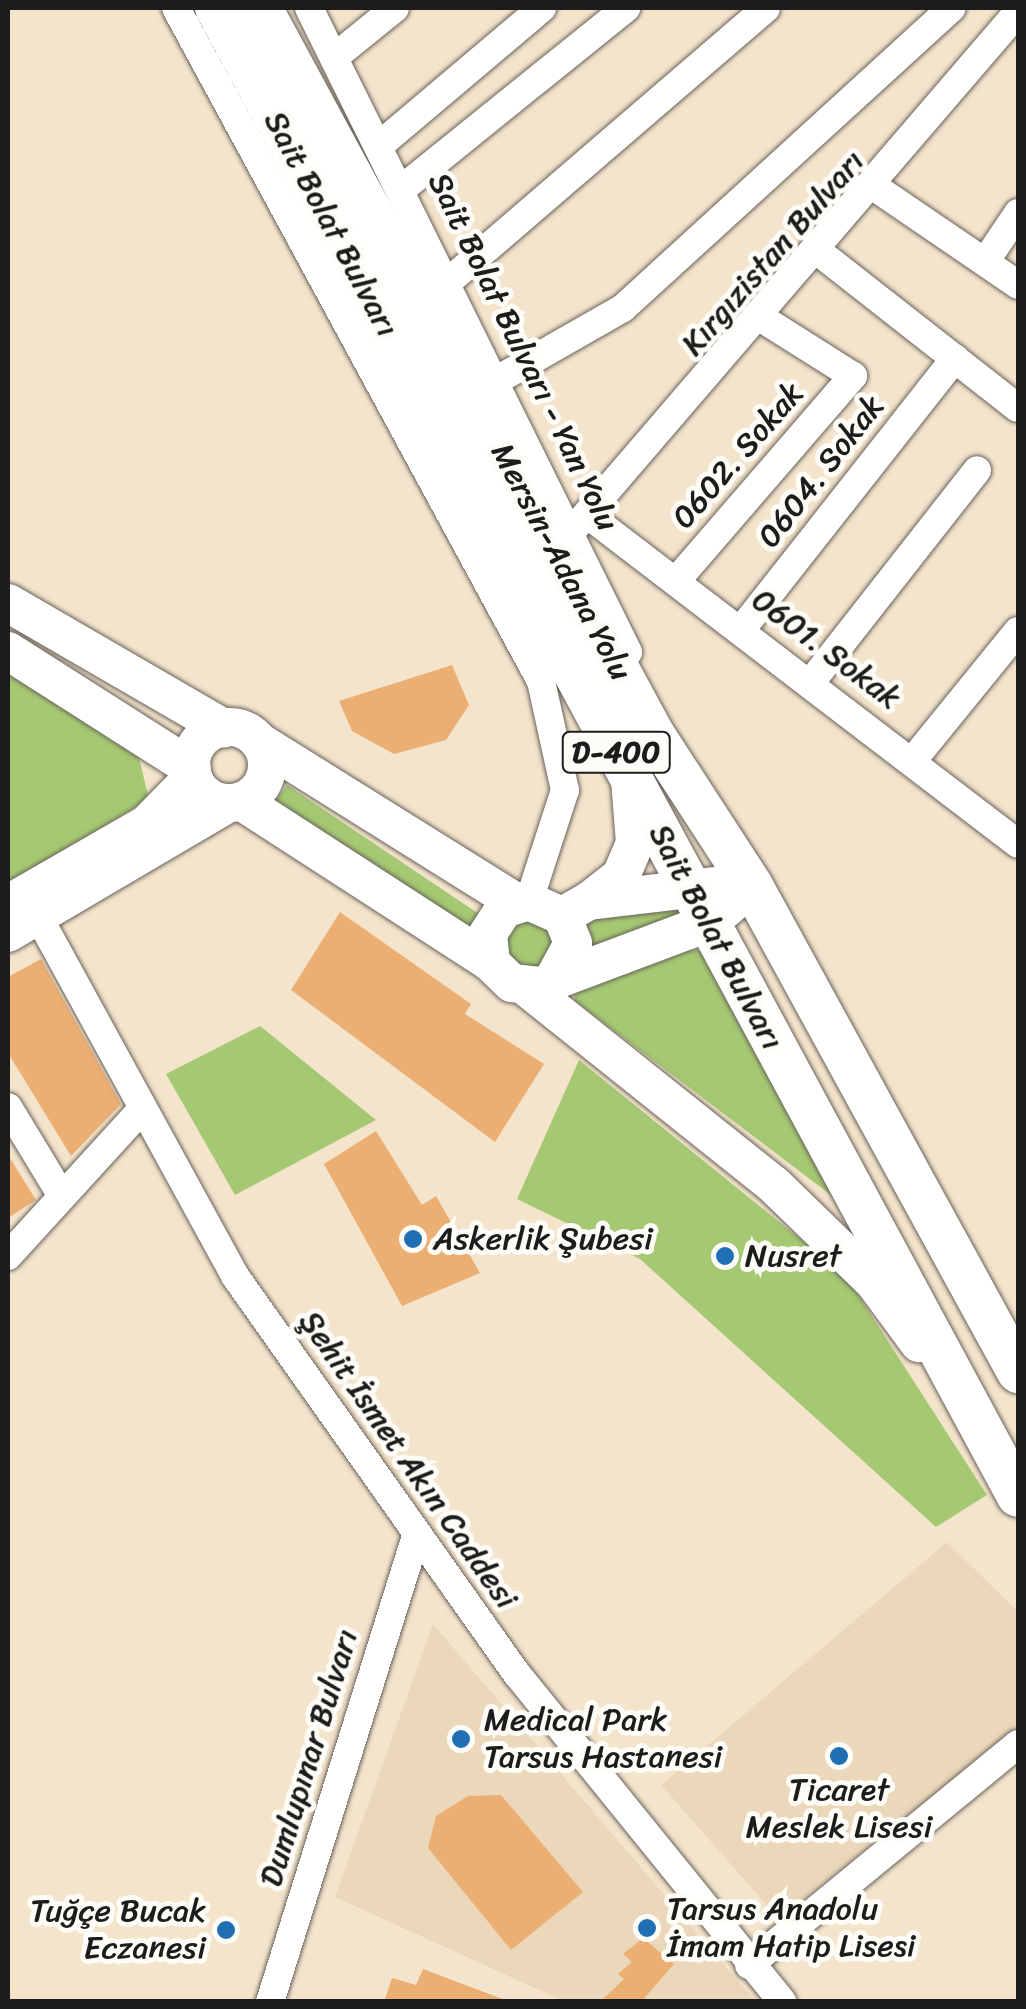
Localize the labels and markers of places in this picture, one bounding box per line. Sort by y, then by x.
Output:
place label: Askerlik Şubesi [433,1220,653,1258]
marker: Askerlik Şubesi [402,1228,424,1250]
place label: Nusret [745,1237,842,1275]
marker: Nusret [714,1245,736,1267]
place label: Medical Park Tarsus Hastanesi [484,1702,721,1777]
marker: Medical Park Tarsus Hastanesi [448,1726,474,1752]
marker: Ticaret Meslek Lisesi [828,1745,850,1767]
place label: Ticaret Meslek Lisesi [746,1772,932,1847]
place label: Tarsus Anadolu İmam Hatip Lisesi [667,1891,918,1966]
place label: Tuğçe Bucak Eczanesi [31,1893,206,1968]
marker: Tarsus Anadolu İmam Hatip Lisesi [636,1917,658,1939]
marker: Tuğçe Bucak Eczanesi [215,1919,237,1941]

